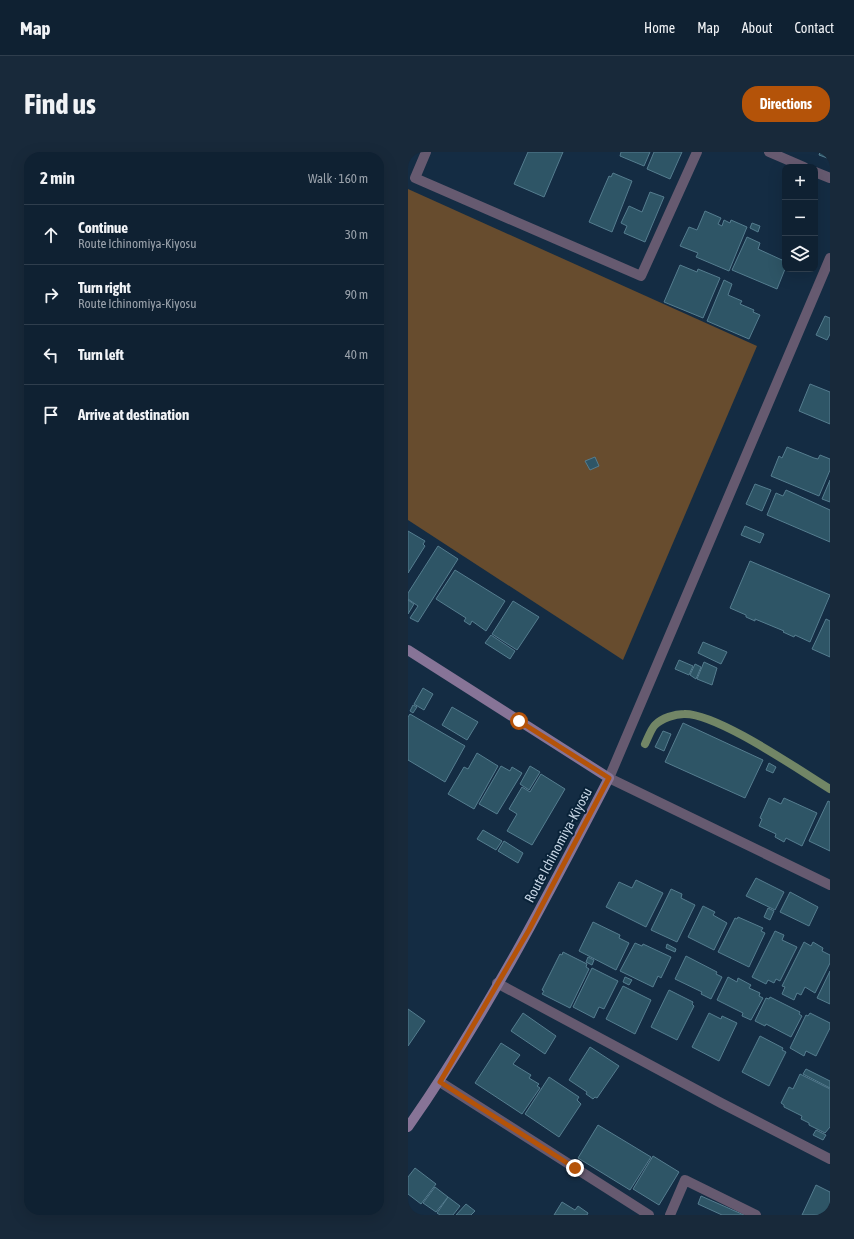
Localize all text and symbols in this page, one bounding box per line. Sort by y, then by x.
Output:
text: Map [20,17,51,39]
text: Home [644,20,675,36]
text: Map [697,20,720,36]
text: About [742,20,773,36]
text: Contact [795,20,834,36]
button: Directions [742,86,830,122]
text: Find us [24,88,96,120]
map controls [782,164,818,272]
button: + [782,164,818,200]
text: 2 min [40,168,75,188]
text: Walk · 160 m [308,171,368,186]
button: − [782,200,818,236]
text: Continue [78,219,128,236]
icon: ahead [40,224,62,246]
text: 30 m [345,227,368,242]
text: Route Ichinomiya-Kiyosu [78,236,196,251]
button: layers [782,236,818,272]
text: Turn right [78,279,131,296]
icon: right [40,284,62,306]
text: 90 m [345,287,368,302]
text: Route Ichinomiya-Kiyosu [78,296,196,311]
icon: left [40,344,62,366]
text: Turn left [78,346,124,363]
text: 40 m [345,347,368,362]
icon: arrive [40,404,62,426]
text: Arrive at destination [78,406,189,423]
route start [510,712,528,730]
street label: Route Ichinomiya-Kiyosu [521,785,595,905]
route end [566,1159,584,1177]

